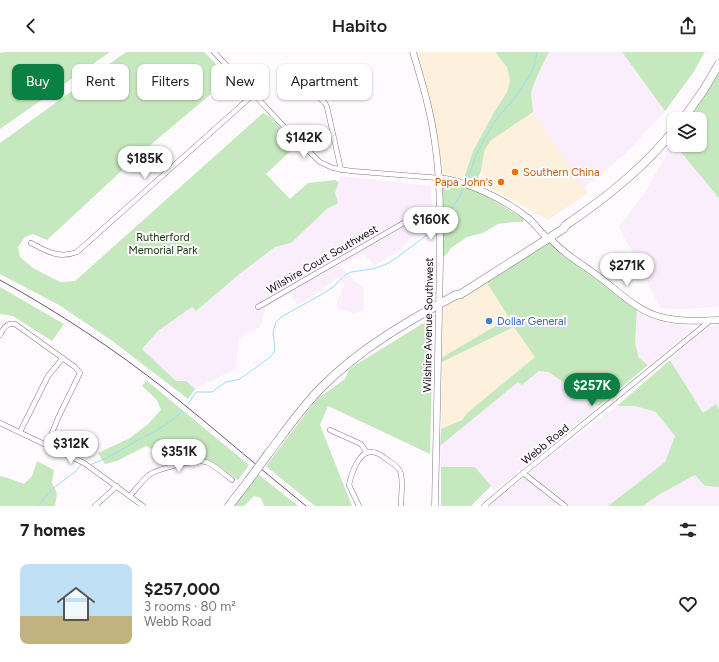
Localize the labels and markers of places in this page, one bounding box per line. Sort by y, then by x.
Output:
pin: $142K [276,125,332,159]
pin: $185K [117,146,173,180]
place label: Southern China [523,166,600,179]
marker: Southern China [510,167,520,177]
place label: Papa John's [435,176,493,189]
marker: Papa John's [496,177,506,187]
pin: $160K [403,207,459,241]
pin: $271K [599,253,655,287]
place label: Dollar General [497,315,566,328]
marker: Dollar General [484,316,494,326]
pin: $257K [564,373,620,407]
pin: $312K [43,431,99,465]
pin: $351K [151,439,207,473]

